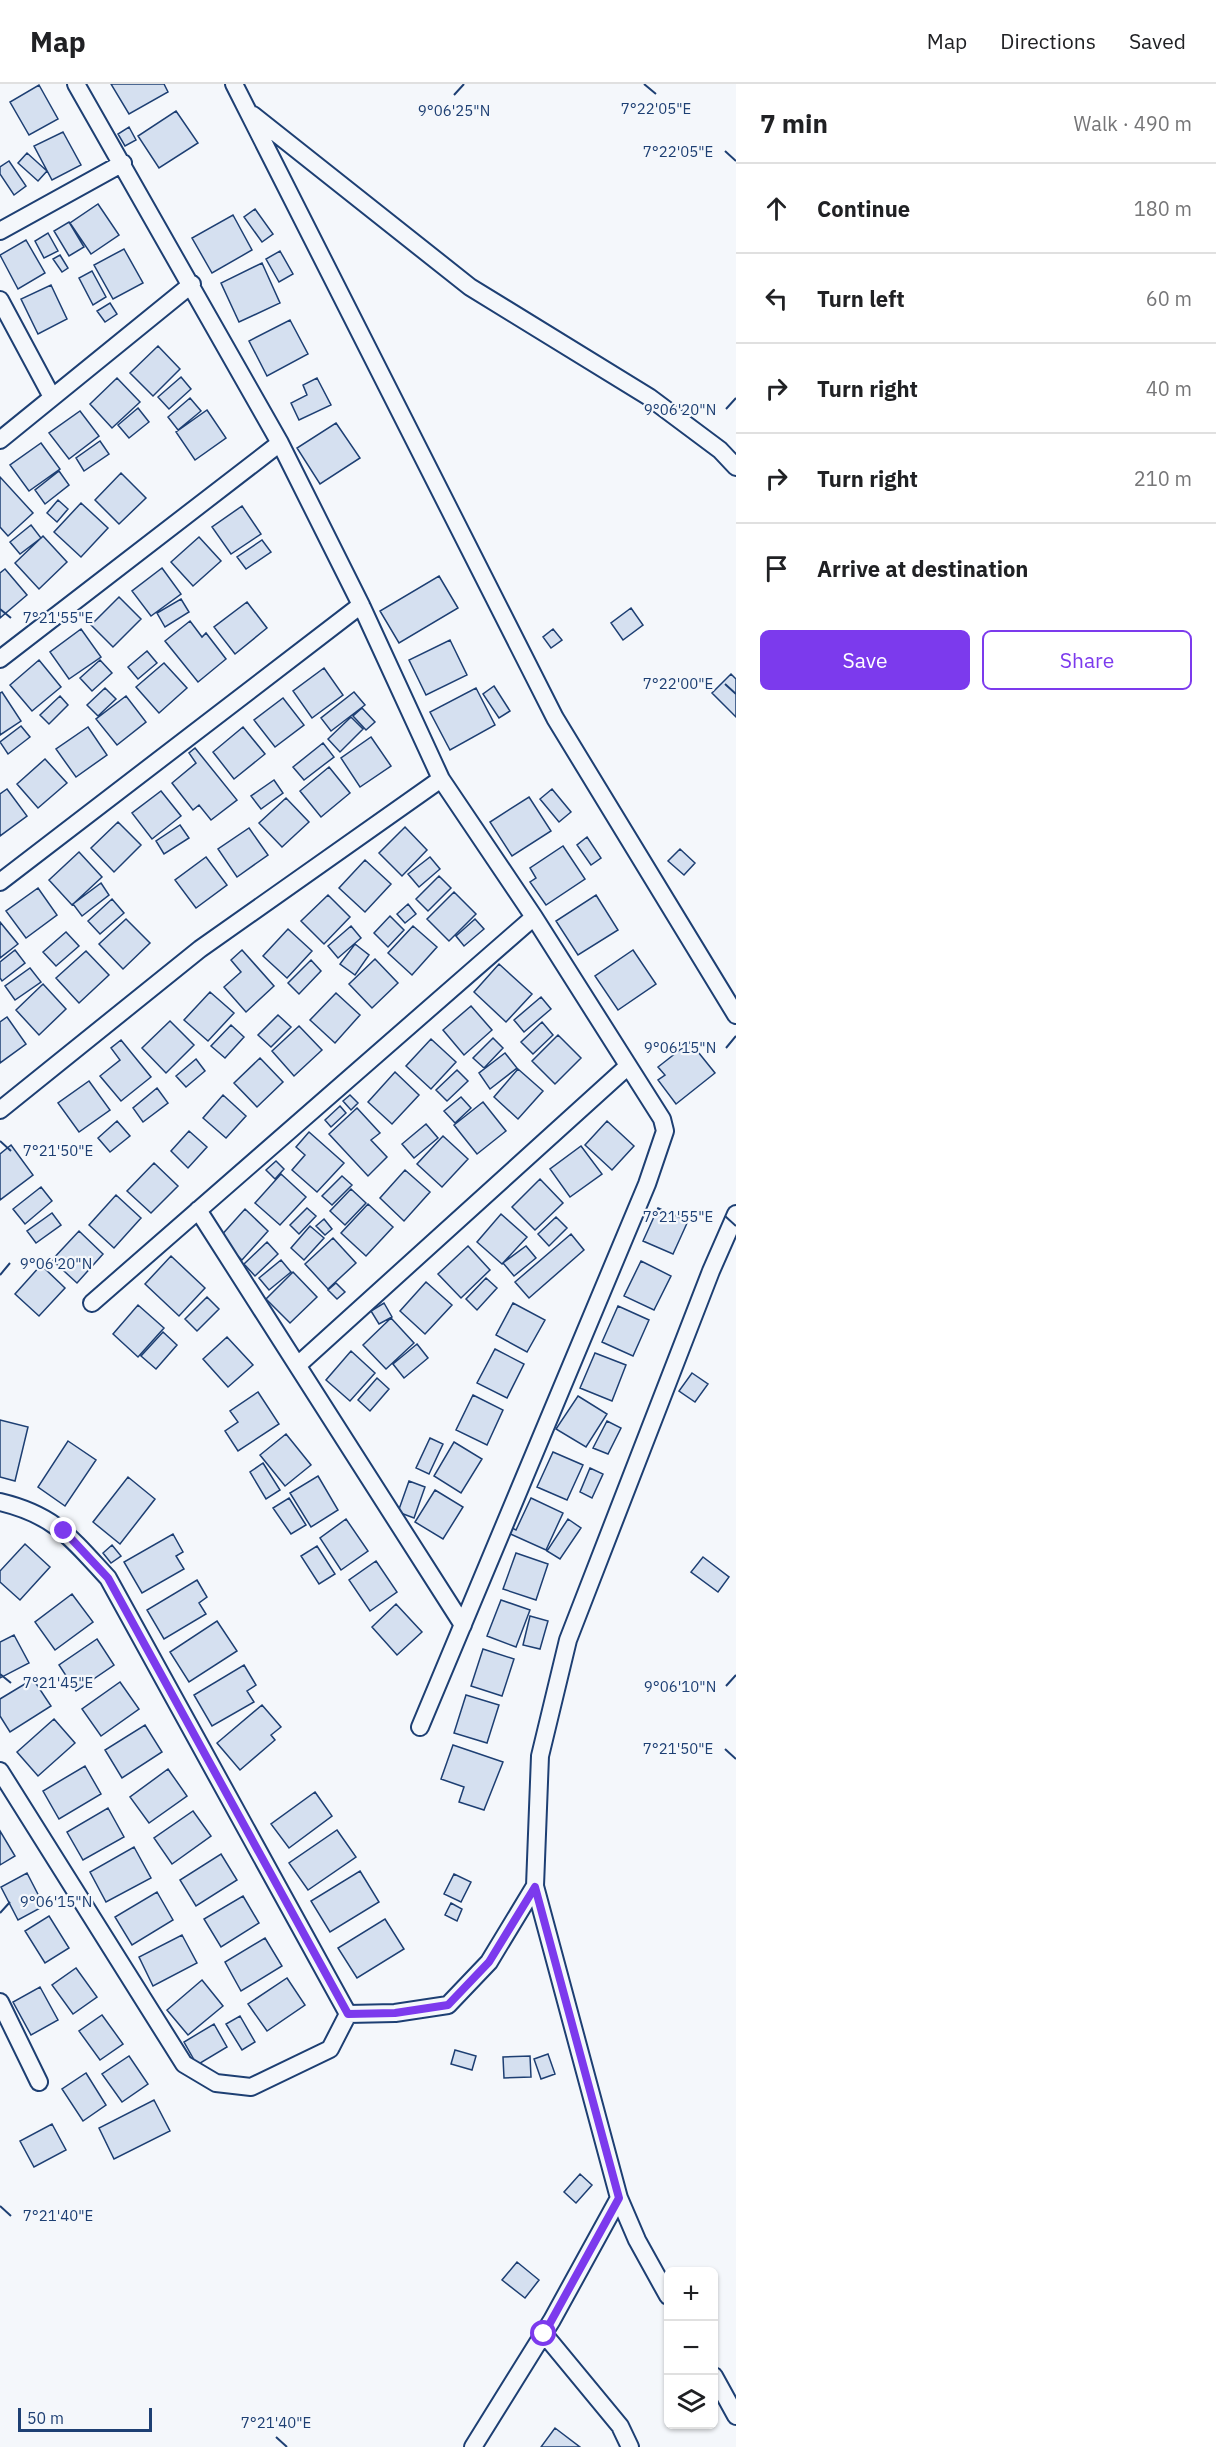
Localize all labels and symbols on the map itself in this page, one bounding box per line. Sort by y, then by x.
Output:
text: 7°22'05"E [621,99,691,118]
text: 9°06'25"N [418,101,490,120]
text: 7°22'05"E [643,142,713,161]
text: 9°06'20"N [644,400,716,419]
text: 7°21'55"E [23,608,93,627]
text: 7°22'00"E [643,674,713,693]
text: 9°06'15"N [644,1038,716,1057]
text: 7°21'50"E [23,1141,93,1160]
text: 7°21'55"E [643,1207,713,1226]
text: 9°06'20"N [20,1254,92,1273]
route end [50,1517,76,1543]
text: 7°21'45"E [23,1673,93,1692]
text: 9°06'10"N [644,1677,716,1696]
text: 7°21'50"E [643,1739,713,1758]
text: 9°06'15"N [20,1892,92,1911]
text: 7°21'40"E [23,2206,93,2225]
route start [530,2320,556,2346]
scale bar [18,2405,152,2432]
text: 7°21'40"E [241,2413,311,2432]

